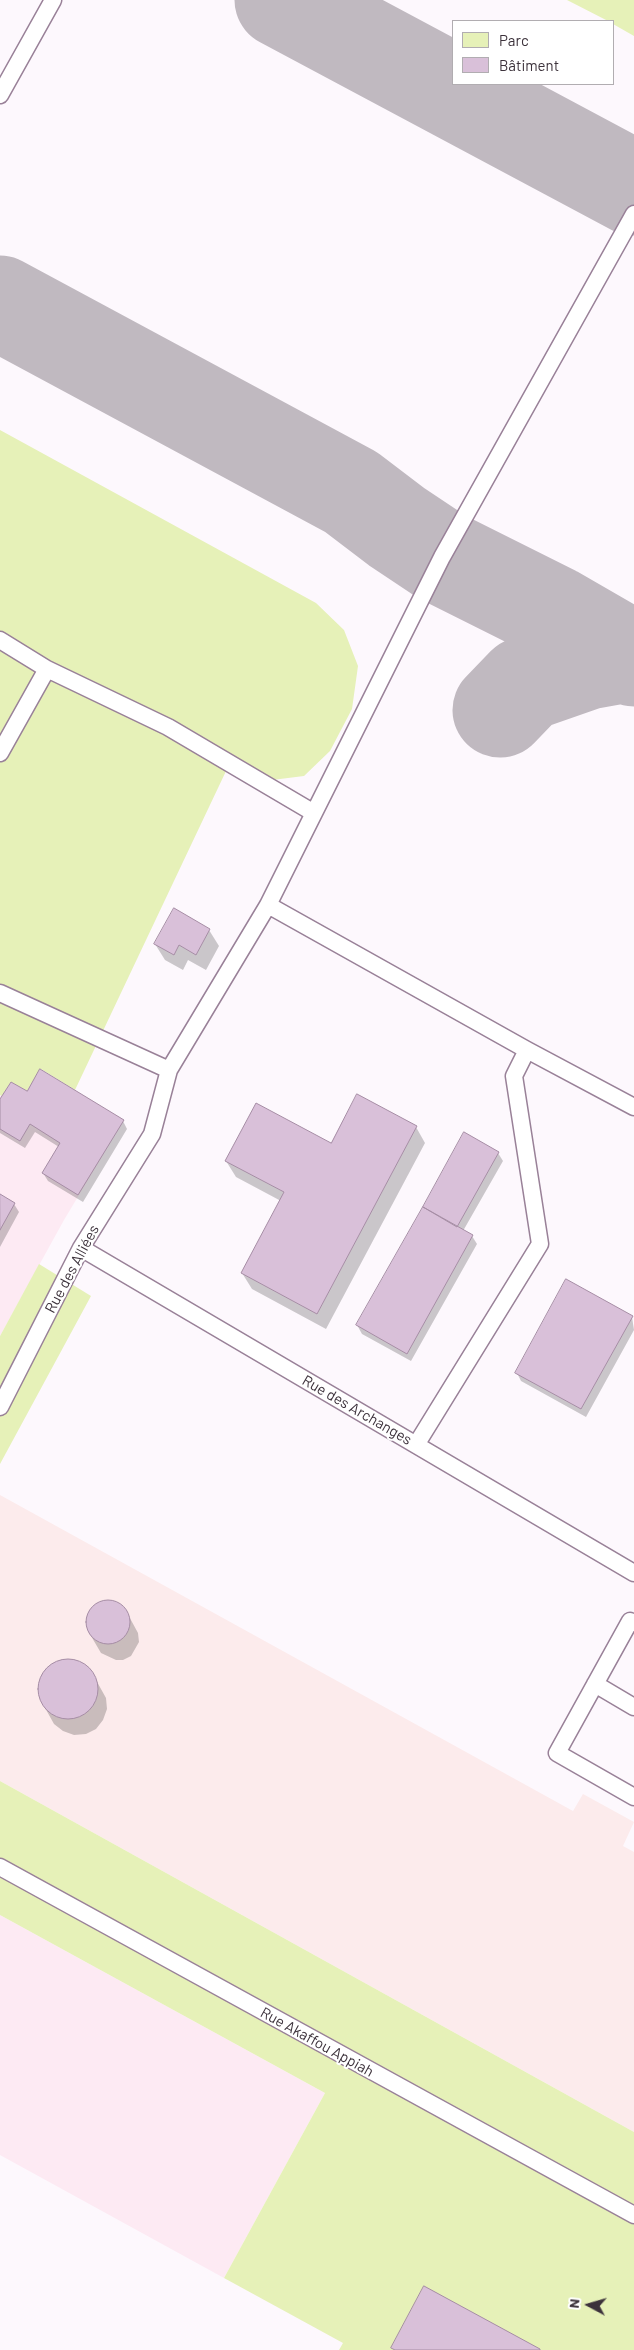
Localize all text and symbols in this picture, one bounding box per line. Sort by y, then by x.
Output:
legend [452,20,614,85]
text: Parc [499,31,529,49]
text: Bâtiment [499,56,559,74]
street label: Rue des Alliées [41,1222,103,1316]
street label: Rue des Archanges [299,1371,415,1449]
street label: Rue Akaffou Appiah [257,2003,377,2081]
north arrow [564,2280,614,2330]
text: N [565,2298,583,2309]

